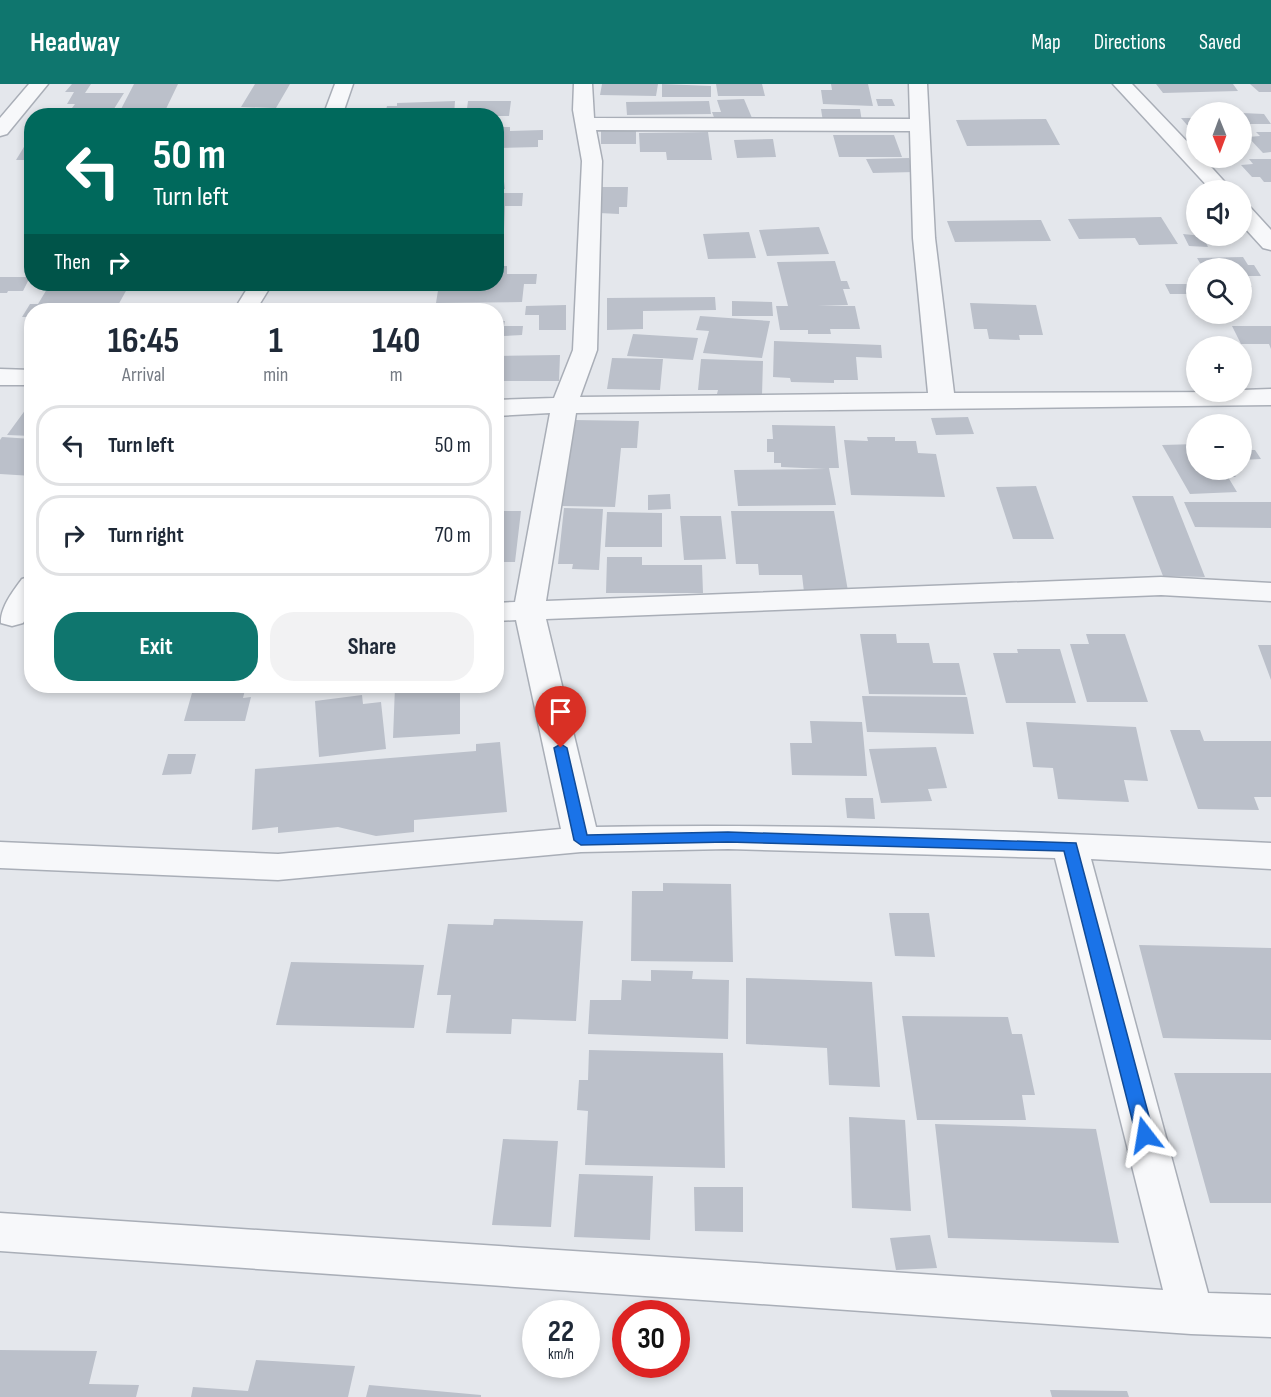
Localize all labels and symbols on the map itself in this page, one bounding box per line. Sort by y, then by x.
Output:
north arrow [1186,102,1252,168]
pin [535,686,586,748]
position arrow [1113,1103,1177,1167]
speed limit sign: 30 [612,1300,690,1378]

